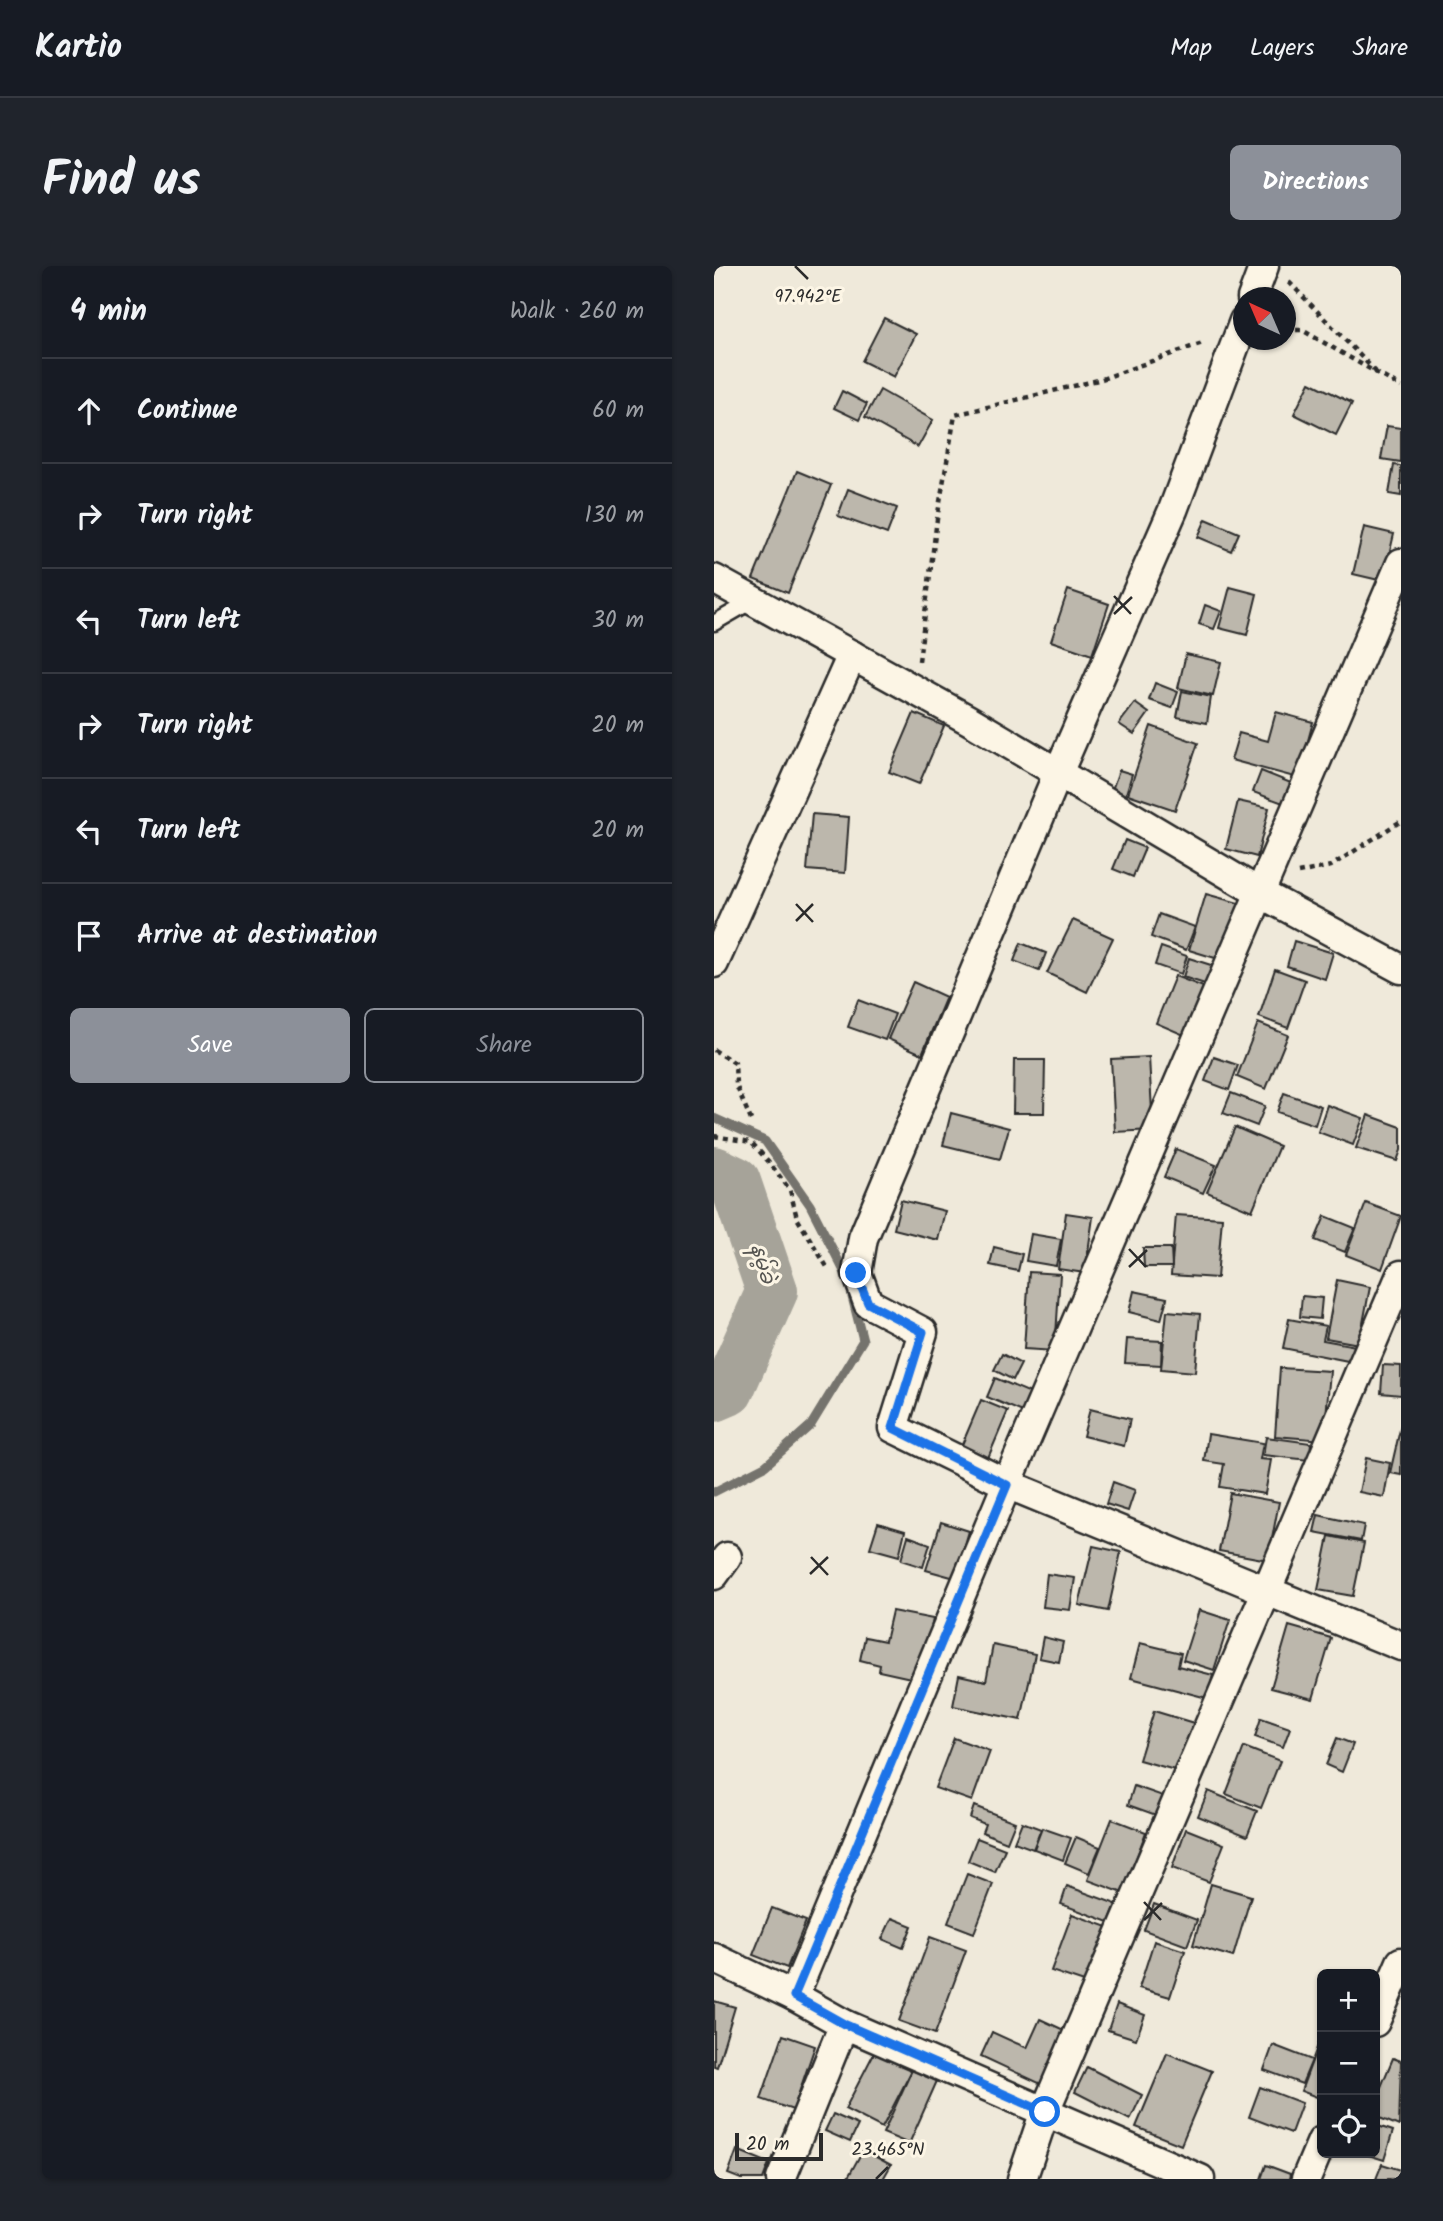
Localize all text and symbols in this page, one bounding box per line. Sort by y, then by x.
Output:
text: Kartio [35,22,122,75]
text: Map [1170,29,1212,68]
text: Layers [1250,29,1314,68]
text: Share [1352,29,1408,68]
text: Find us [42,143,200,221]
button: Directions [1230,145,1401,220]
text: 97.942°E [774,283,842,312]
north arrow [1233,287,1296,350]
text: 4 min [70,288,147,336]
text: Walk · 260 m [510,294,644,330]
text: Continue [137,390,238,432]
icon: ahead [70,392,108,430]
text: 60 m [592,393,644,429]
text: Turn right [137,495,253,537]
icon: right [70,497,108,535]
text: 130 m [585,498,644,534]
text: Turn left [137,600,240,642]
icon: left [70,602,108,640]
text: 30 m [592,603,644,639]
text: Turn right [137,705,253,747]
icon: right [70,707,108,745]
text: 20 m [592,708,644,744]
text: Turn left [137,810,240,852]
icon: left [70,812,108,850]
text: 20 m [592,813,644,849]
text: Arrive at destination [137,915,377,957]
icon: arrive [70,917,108,955]
button: Save [70,1008,350,1083]
button: Share [364,1008,644,1083]
water label: နမ့်ခဲ [740,1240,784,1289]
route end [840,1257,871,1288]
map controls [1317,1969,1380,2158]
button: + [1317,1969,1380,2032]
button: − [1317,2032,1380,2095]
button: locate [1317,2095,1380,2158]
route start [1029,2096,1060,2127]
scale bar [735,2130,822,2162]
text: 20 m [746,2130,789,2160]
text: 23.465°N [852,2136,924,2165]

